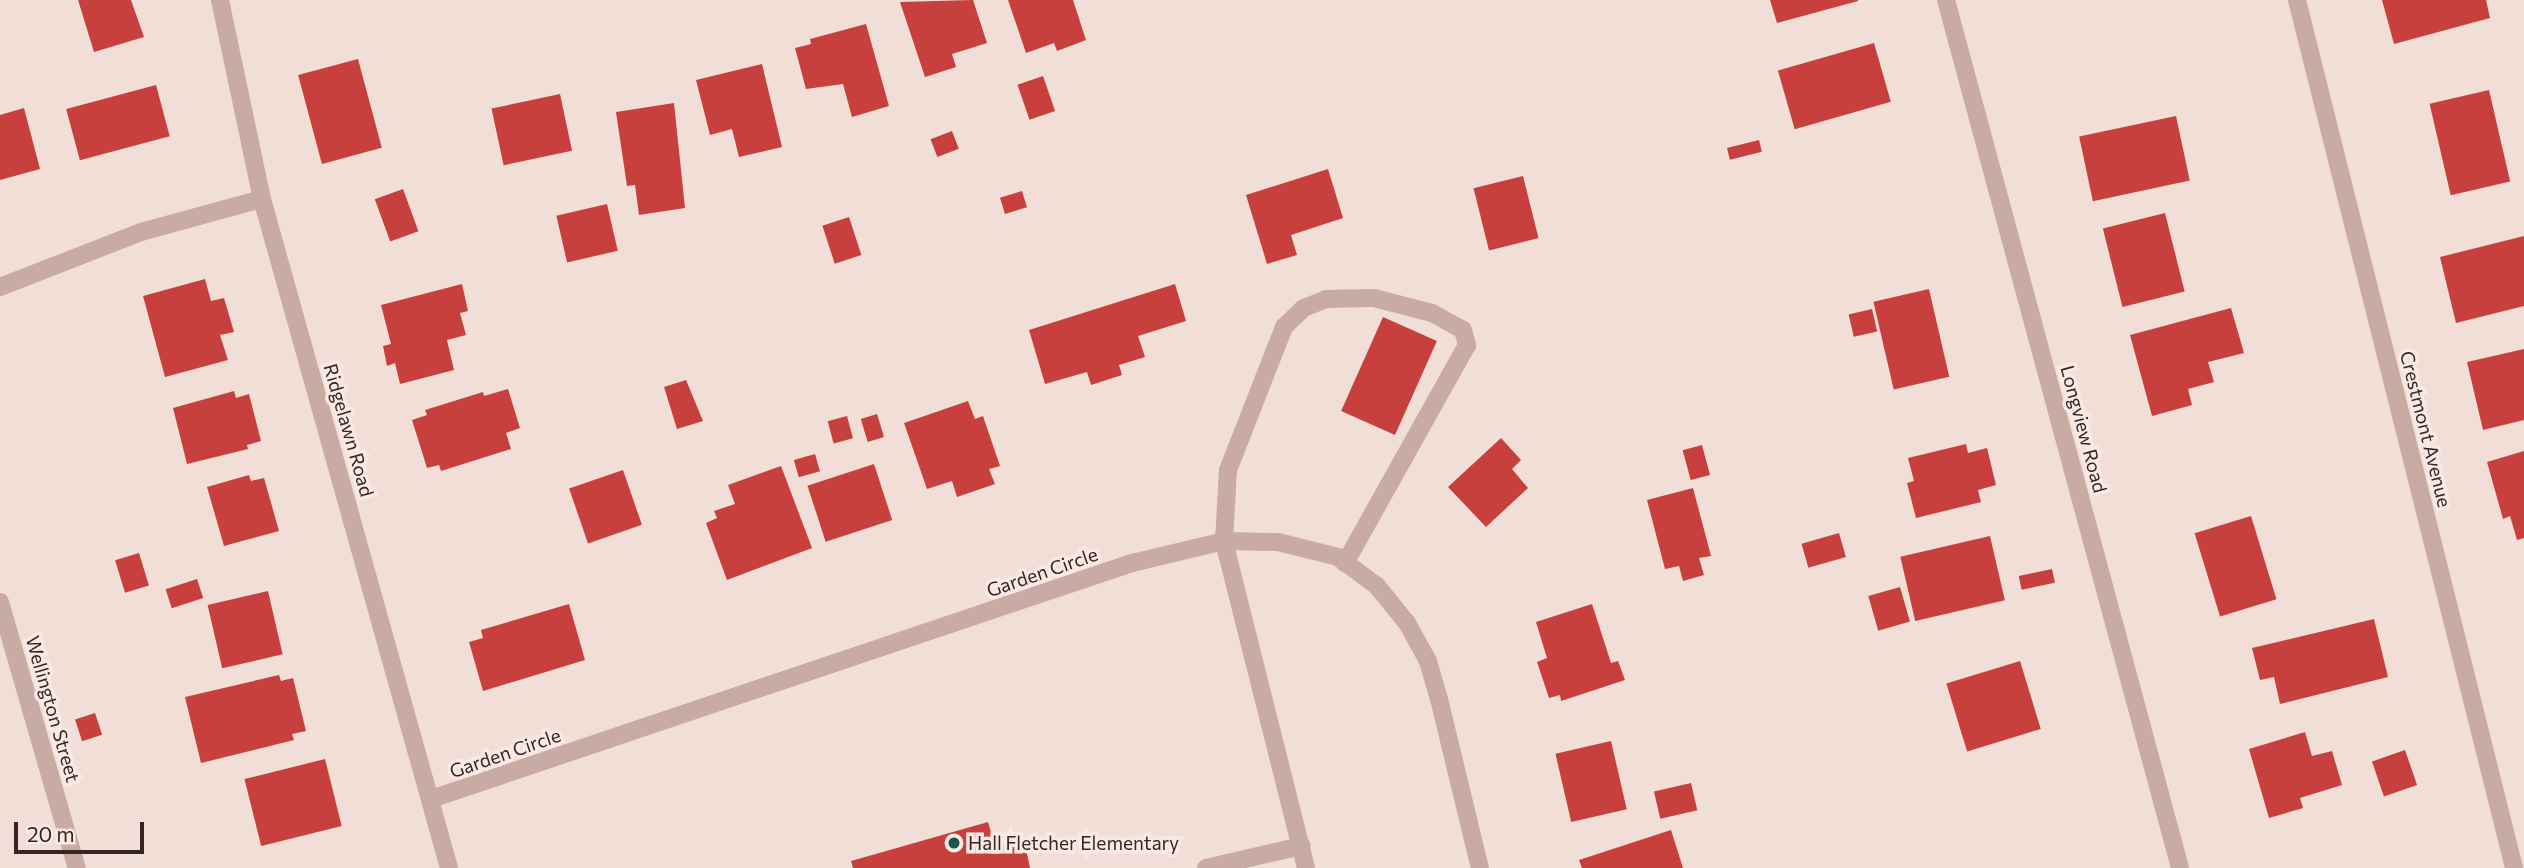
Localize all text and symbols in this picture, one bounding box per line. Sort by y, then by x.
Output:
street label: Crestmont Avenue [2396,348,2456,510]
street label: Ridgelawn Road [319,361,379,499]
street label: Longview Road [2056,363,2112,495]
street label: Garden Circle [983,542,1101,602]
street label: Wellington Street [21,633,85,785]
street label: Garden Circle [446,723,564,783]
scale bar [18,808,147,852]
text: 20 m [27,821,75,846]
place label: Hall Fletcher Elementary [968,832,1179,854]
marker: Hall Fletcher Elementary [946,835,962,851]

